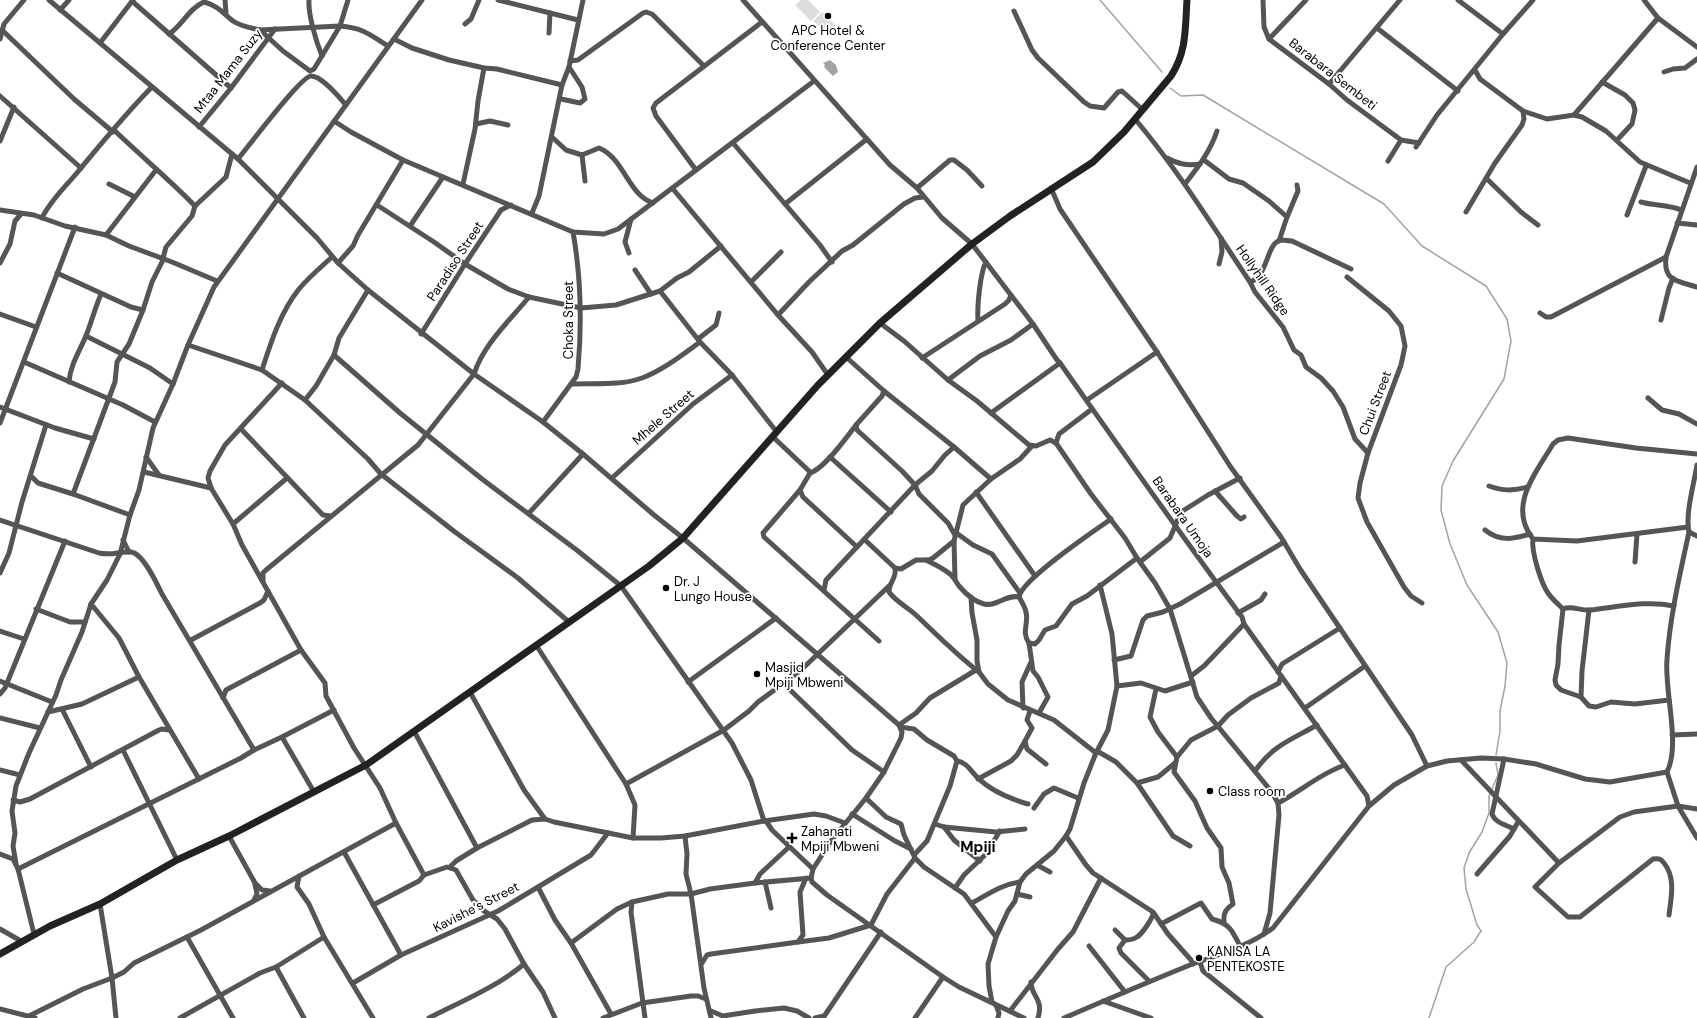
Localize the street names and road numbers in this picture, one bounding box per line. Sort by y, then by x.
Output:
street label: Mtaa Mama Suzy [190,26,266,116]
street label: Barabara Sembeti [1285,34,1381,114]
street label: Paradiso Street [423,218,487,304]
street label: Hollyhill Ridge [1232,241,1294,319]
street label: Choka Street [560,281,577,359]
street label: Chui Street [1355,368,1395,438]
street label: Mhele Street [629,386,697,448]
street label: Barabara Umoja [1149,473,1217,561]
street label: Kavishe’s Street [430,878,522,936]

